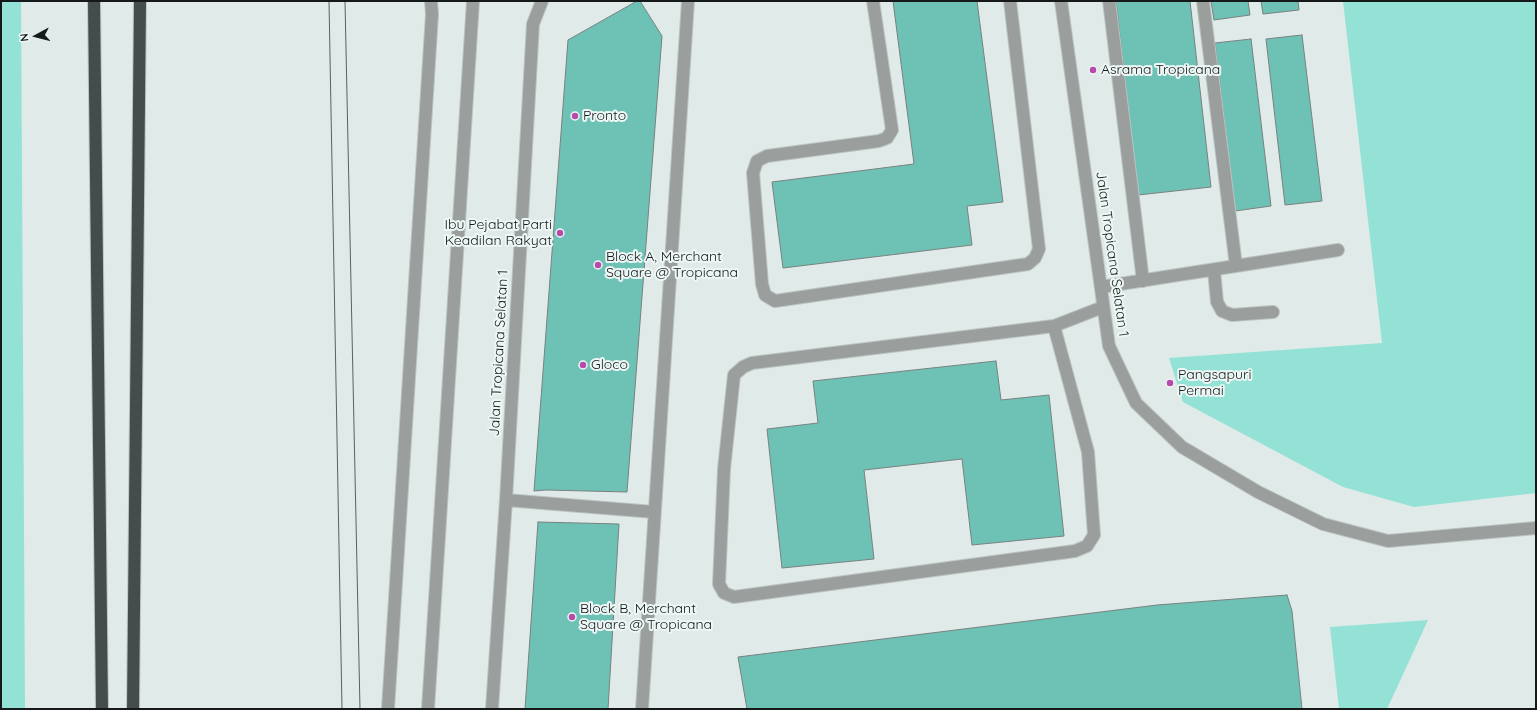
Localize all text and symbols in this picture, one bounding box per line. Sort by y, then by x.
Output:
north arrow [16,16,56,56]
text: N [17,33,32,42]
place label: Asrama Tropicana [1101,62,1220,78]
marker: Asrama Tropicana [1088,65,1098,75]
place label: Pronto [583,108,626,124]
marker: Pronto [570,111,580,121]
street label: Jalan Tropicana Selatan 1 [1092,170,1132,338]
place label: Ibu Pejabat Parti Keadilan Rakyat [444,217,552,250]
marker: Ibu Pejabat Parti Keadilan Rakyat [555,228,565,238]
place label: Block A, Merchant Square @ Tropicana [606,249,738,282]
marker: Block A, Merchant Square @ Tropicana [593,260,603,270]
street label: Jalan Tropicana Selatan 1 [486,269,512,437]
place label: Gloco [591,357,628,373]
marker: Gloco [578,360,588,370]
place label: Pangsapuri Permai [1178,367,1251,400]
marker: Pangsapuri Permai [1165,378,1175,388]
place label: Block B, Merchant Square @ Tropicana [580,601,712,634]
marker: Block B, Merchant Square @ Tropicana [567,612,577,622]

